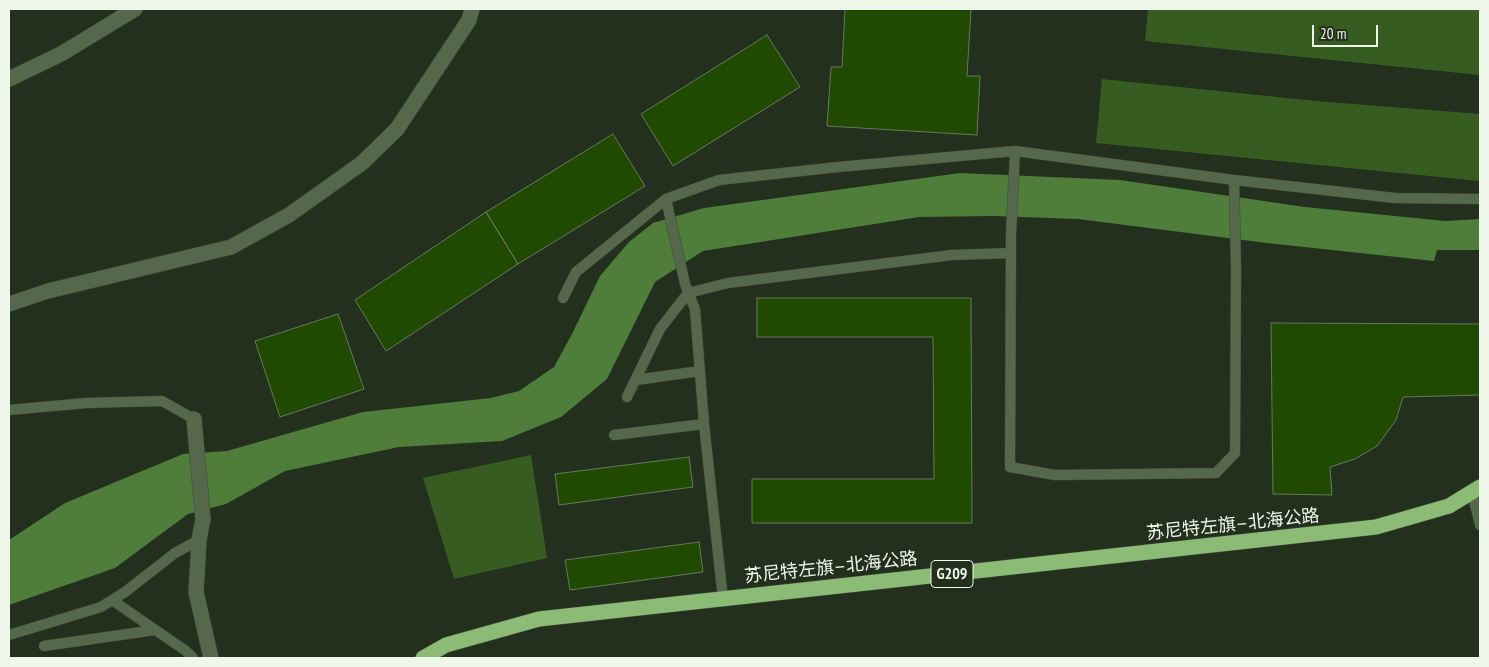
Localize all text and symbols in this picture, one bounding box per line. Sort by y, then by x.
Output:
scale bar [1314,15,1380,47]
text: 20 m [1320,24,1346,43]
street label: 苏尼特左旗—北海公路 [1145,505,1321,545]
street label: 苏尼特左旗—北海公路 [743,548,919,588]
road number: G209 [931,560,973,588]

